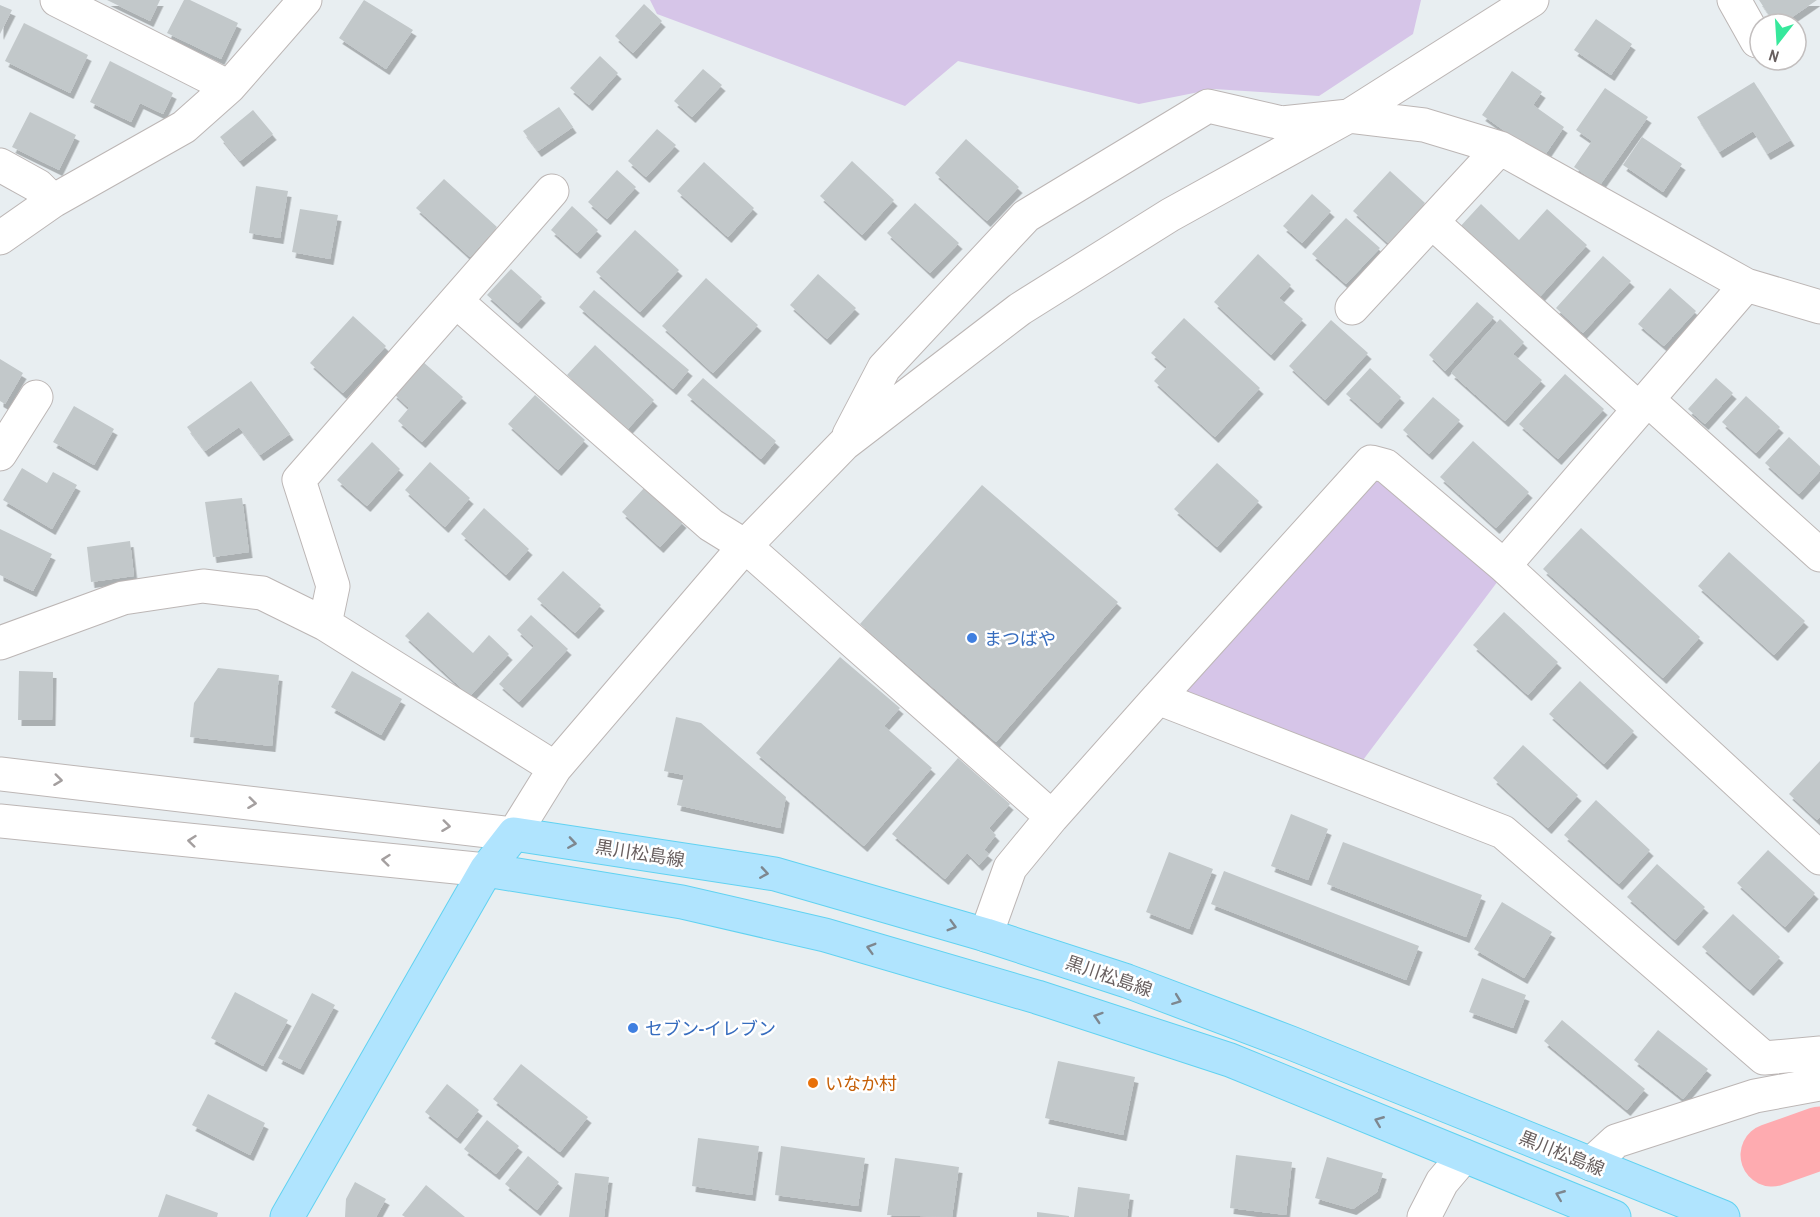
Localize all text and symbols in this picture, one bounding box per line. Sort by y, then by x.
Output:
north arrow [1748,12,1808,72]
text: N [1766,44,1781,68]
place label: まつばや [984,626,1056,651]
marker: まつばや [965,631,979,645]
one-way arrow [54,773,63,785]
one-way arrow [247,796,256,808]
one-way arrow [441,819,450,831]
street label: 黒川松島線 [594,834,686,872]
one-way arrow [187,835,196,848]
one-way arrow [567,836,576,848]
one-way arrow [381,854,391,867]
one-way arrow [760,866,769,878]
one-way arrow [947,918,957,931]
one-way arrow [866,943,876,956]
street label: 黒川松島線 [1062,950,1156,1002]
one-way arrow [1171,993,1182,1005]
one-way arrow [1093,1012,1104,1024]
place label: セブン-イレブン [645,1016,776,1041]
marker: セブン-イレブン [626,1021,640,1035]
place label: いなか村 [825,1071,897,1096]
marker: いなか村 [806,1076,820,1090]
one-way arrow [1374,1116,1385,1128]
street label: 黒川松島線 [1516,1125,1608,1181]
one-way arrow [1555,1190,1566,1202]

